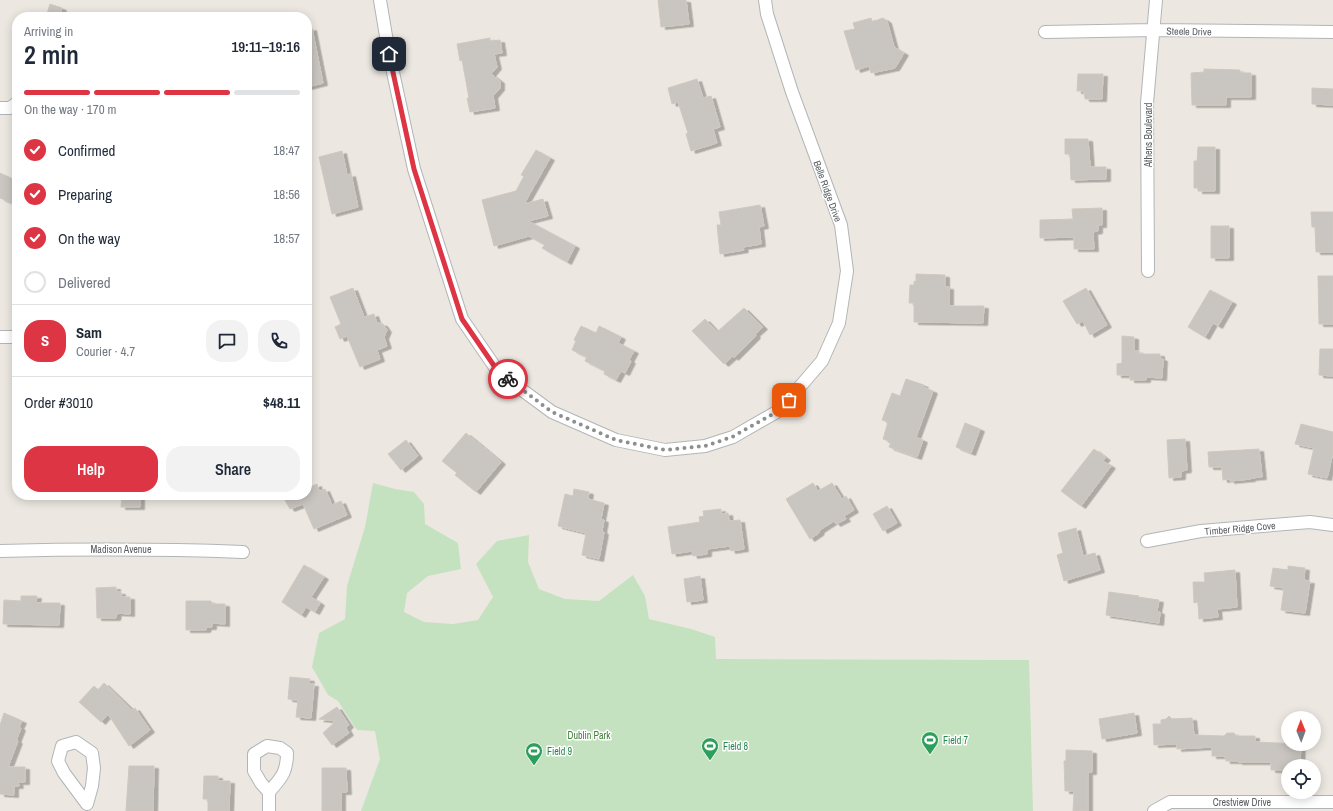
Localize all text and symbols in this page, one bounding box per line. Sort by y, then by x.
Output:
text: Arriving in [24,23,73,40]
street label: Steele Drive [1166,25,1212,38]
text: 19:11–19:16 [231,36,300,57]
text: 2 min [24,37,79,72]
pin [372,37,406,71]
icon: home [378,43,400,65]
text: On the way · 170 m [24,101,116,118]
street label: Athens Boulevard [1142,103,1155,168]
icon: check [24,139,46,161]
text: Confirmed [58,140,115,161]
text: 18:47 [273,142,300,159]
street label: Belle Ridge Drive [810,159,845,224]
icon: check [24,183,46,205]
text: Preparing [58,184,112,205]
text: 18:56 [273,186,300,203]
icon: check [24,227,46,249]
text: On the way [58,228,120,249]
text: 18:57 [273,230,300,247]
text: Delivered [58,272,111,293]
button: chat [206,320,248,362]
button: phone [258,320,300,362]
text: Sam [76,322,102,343]
text: S [41,330,49,351]
text: Courier · 4.7 [76,343,135,360]
courier [488,359,528,399]
icon: bike [497,368,519,390]
pin [772,383,806,417]
icon: bag [778,389,800,411]
text: Order #3010 [24,392,93,413]
text: $48.11 [263,392,300,413]
button: Help [24,446,158,492]
button: Share [166,446,300,492]
street label: Timber Ridge Cove [1204,519,1277,538]
street label: Madison Avenue [91,543,152,556]
north arrow [1281,711,1321,751]
map controls [1281,711,1321,799]
park label: Dublin Park [568,729,611,742]
sports icon: Field 7 [920,730,940,755]
place label: Field 7 [943,734,969,747]
sports icon: Field 8 [700,736,720,761]
place label: Field 8 [723,740,749,753]
sports icon: Field 9 [524,741,544,766]
place label: Field 9 [547,745,573,758]
button: locate [1281,759,1321,799]
street label: Crestview Drive [1213,796,1272,809]

